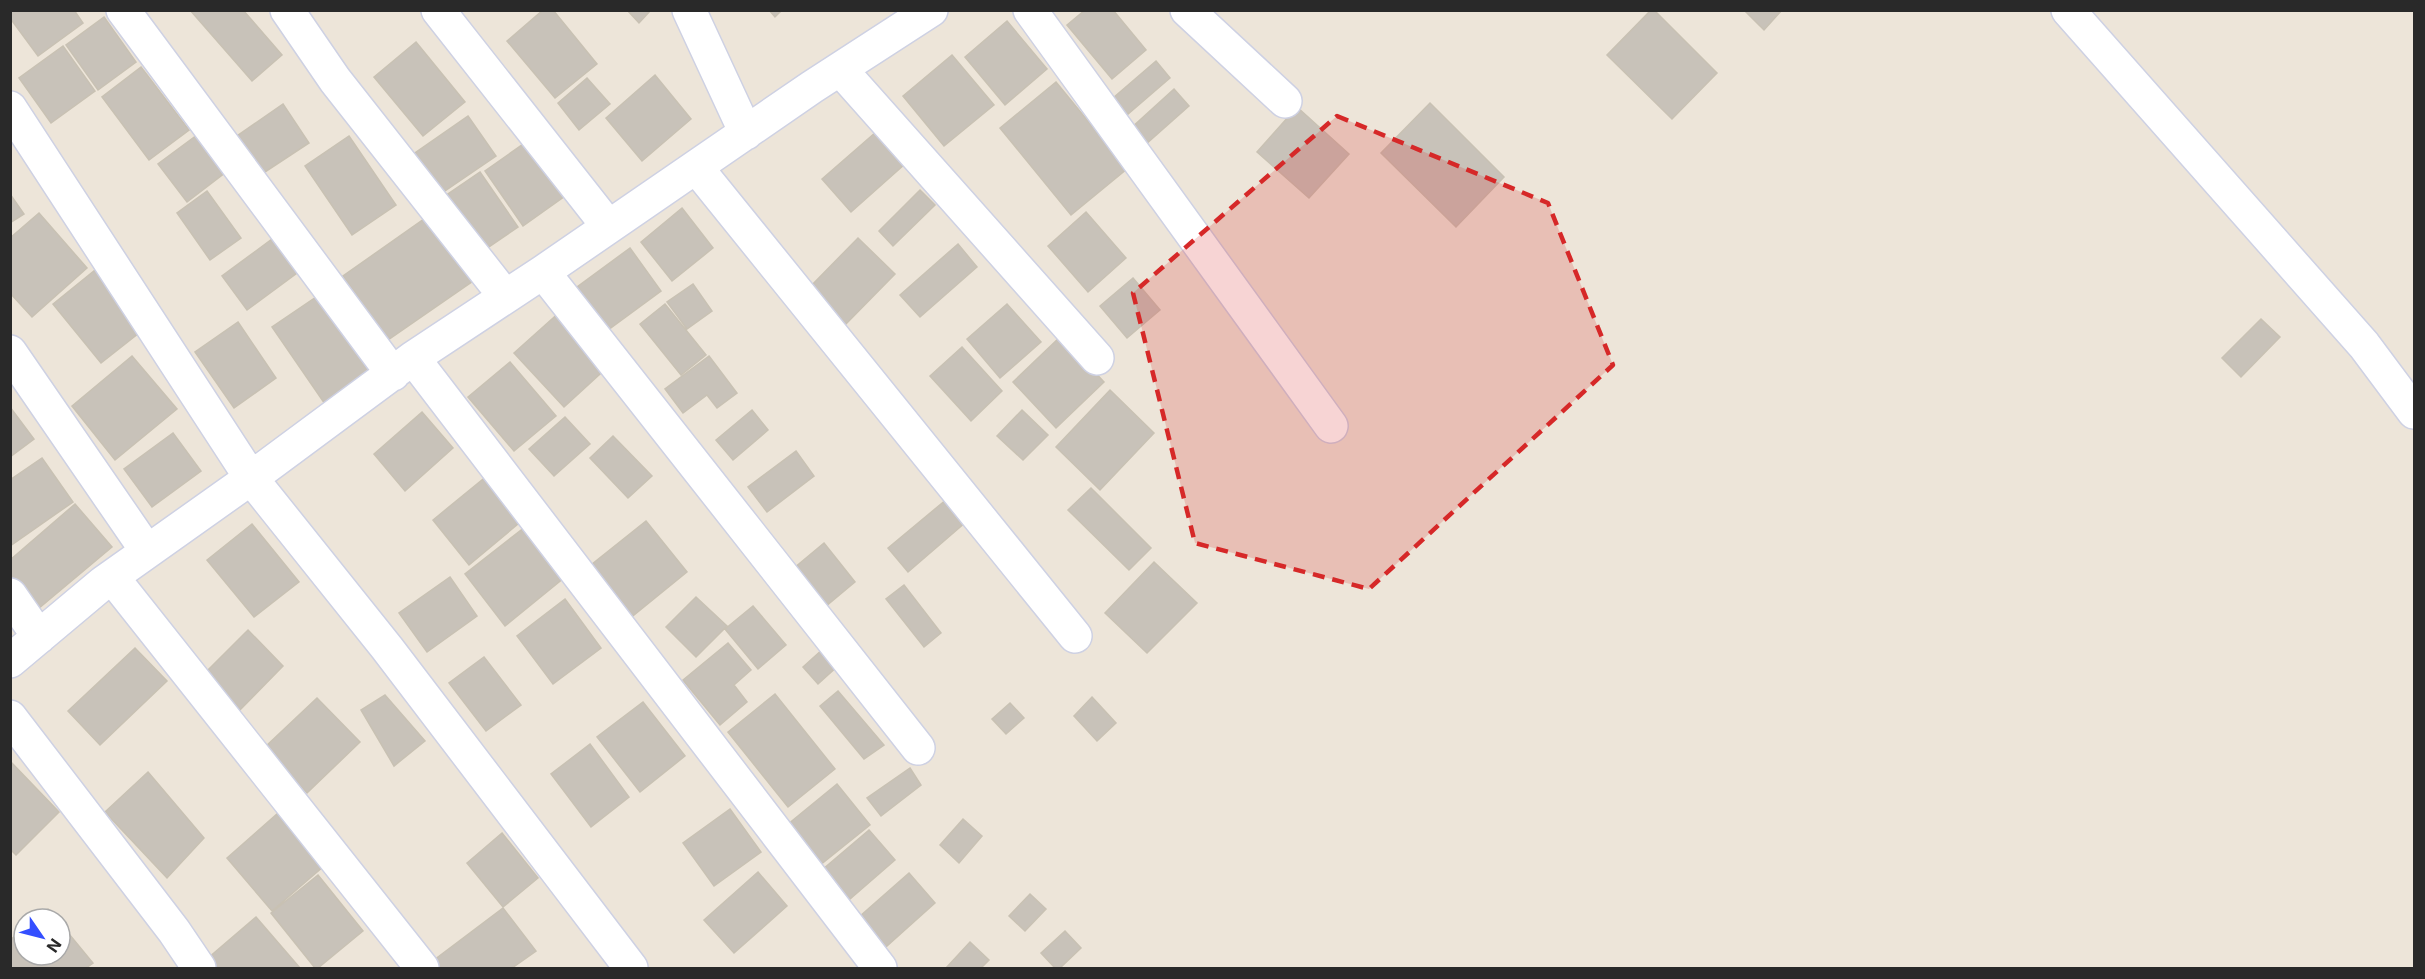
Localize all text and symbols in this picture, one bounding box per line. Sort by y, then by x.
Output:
north arrow [12,907,72,967]
text: N [43,935,66,956]

